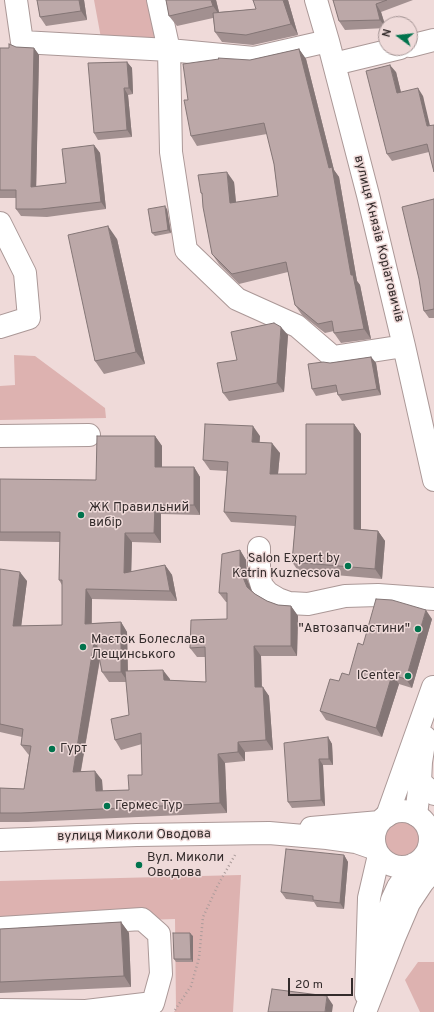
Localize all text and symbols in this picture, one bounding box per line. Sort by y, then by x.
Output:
north arrow [378,16,418,56]
text: N [380,28,395,39]
street label: вулиця Князів Коріатовичів [350,154,406,324]
place label: ЖК Правильний вибір [89,500,189,531]
marker: ЖК Правильний вибір [76,510,86,520]
place label: Salon Expert by Katrin Kuznecsova [232,551,340,582]
marker: Salon Expert by Katrin Kuznecsova [343,561,353,571]
place label: "Автозапчастини" [298,621,410,637]
marker: "Автозапчастини" [413,624,423,634]
place label: Маєток Болеслава Лещинського [91,632,205,663]
marker: Маєток Болеслава Лещинського [78,642,88,652]
place label: ICenter [357,668,400,684]
marker: ICenter [403,671,413,681]
place label: Гурт [60,741,87,757]
marker: Гурт [47,744,57,754]
place label: Гермес Тур [115,798,183,814]
marker: Гермес Тур [102,801,112,811]
street label: вулиця Миколи Оводова [57,827,211,845]
place label: Вул. Миколи Оводова [147,850,224,881]
marker: Вул. Миколи Оводова [134,860,144,870]
scale bar [290,970,355,996]
text: 20 m [295,977,323,993]

